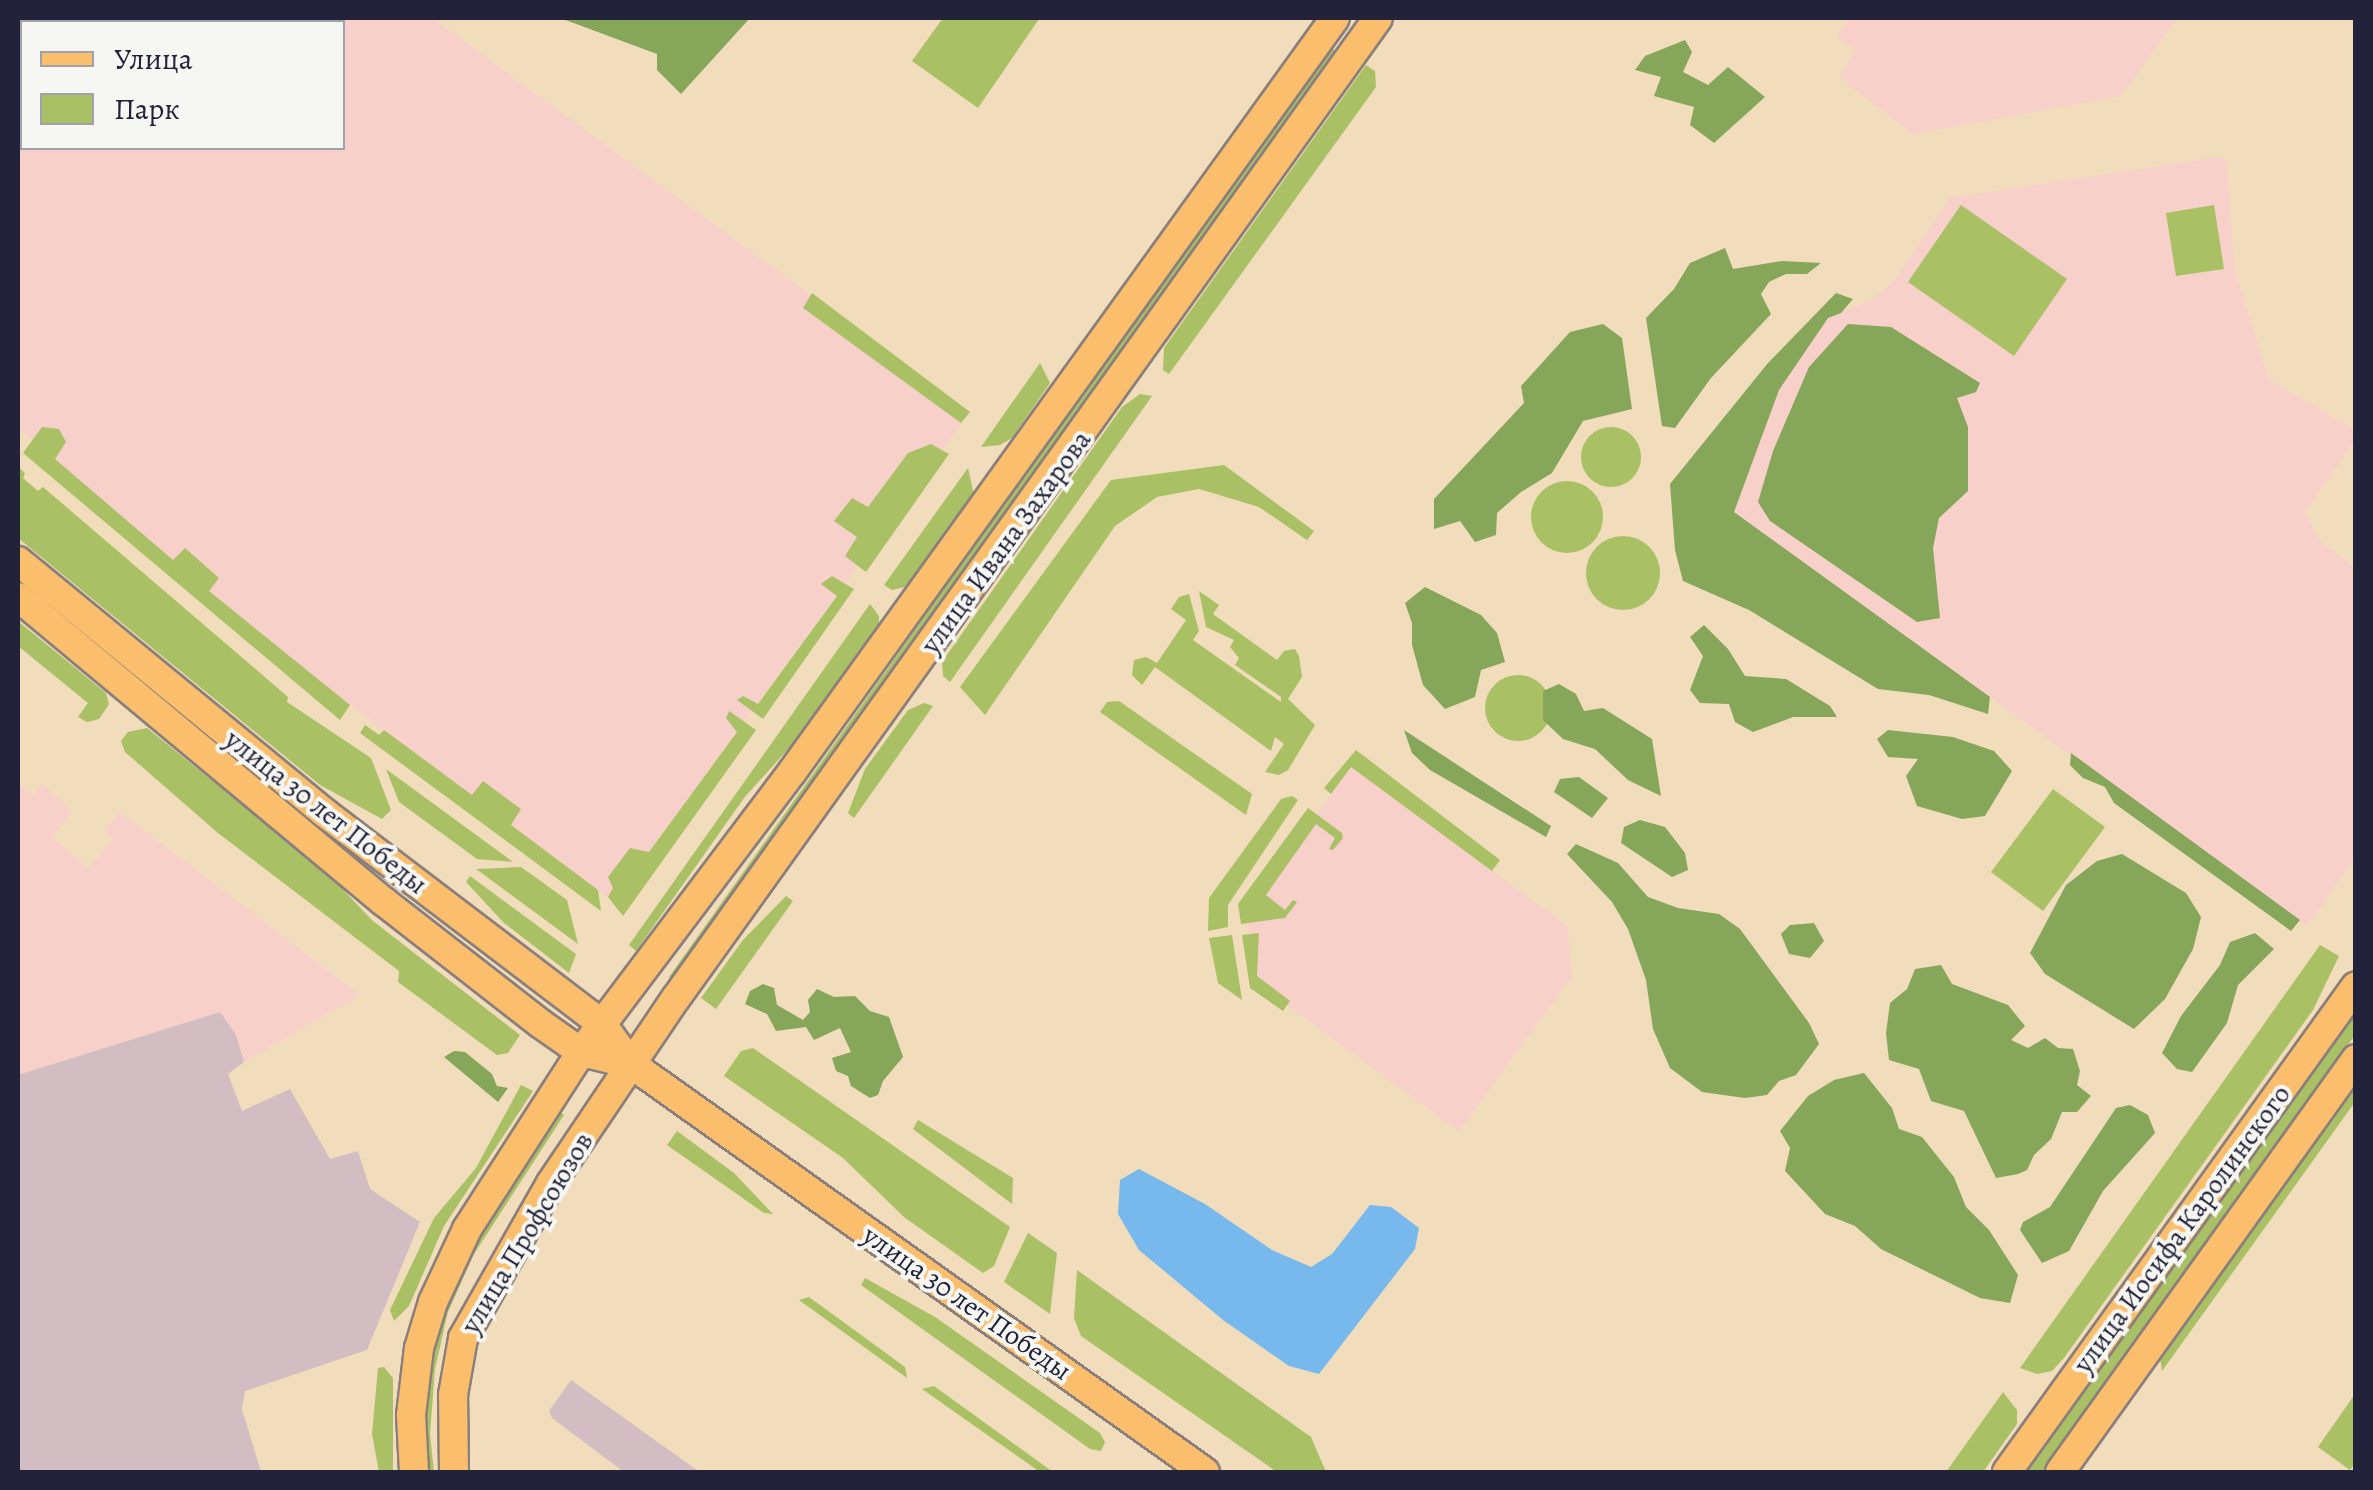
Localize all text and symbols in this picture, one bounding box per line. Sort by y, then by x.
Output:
legend [20,20,345,150]
text: Улица [114,39,193,79]
text: Парк [114,89,180,129]
street label: улица Ивана Захарова [914,424,1098,660]
street label: улица 30 лет Победы [218,723,434,901]
street label: улица Иосифа Каролинского [2066,1078,2298,1380]
street label: улица Профсоюзов [454,1126,600,1340]
street label: улица 30 лет Победы [856,1218,1078,1388]

